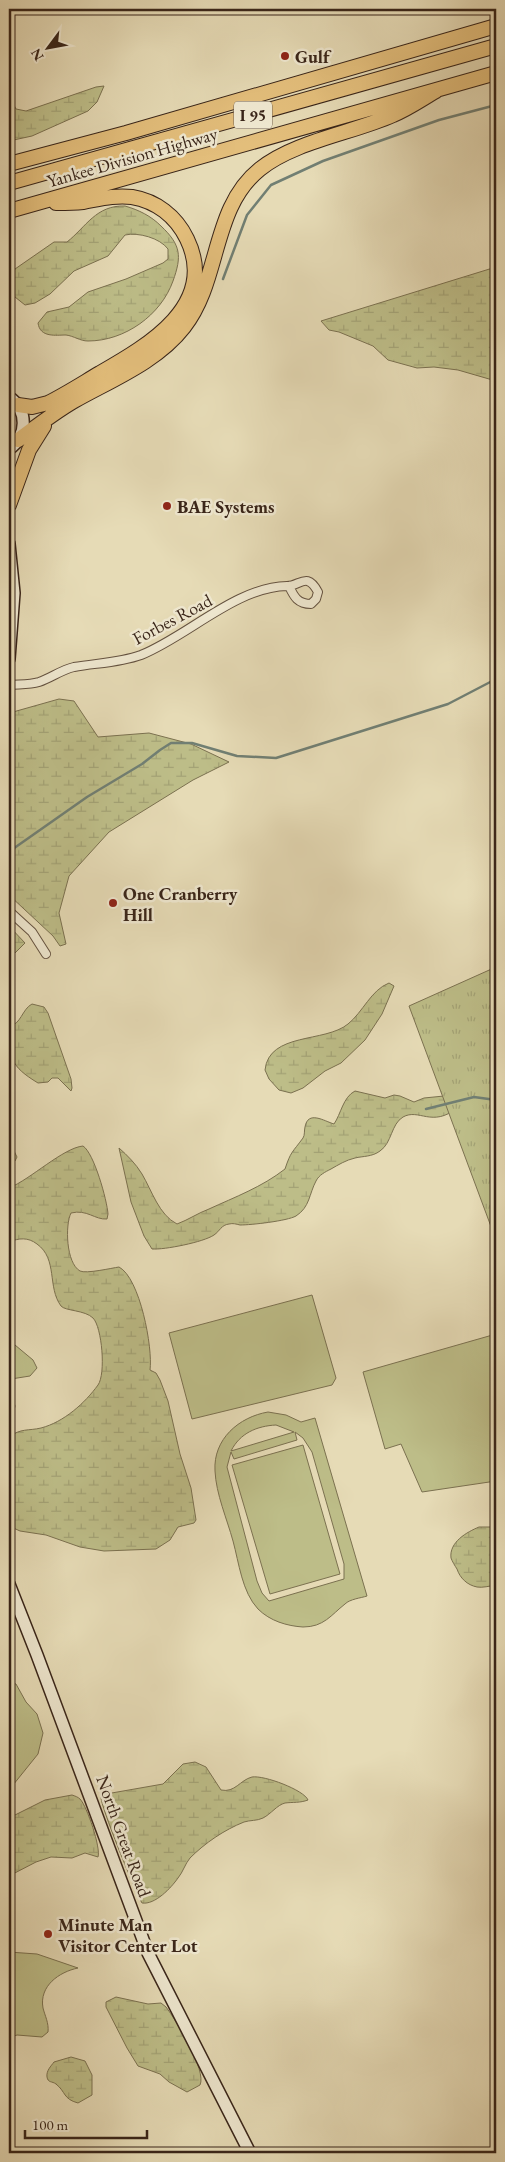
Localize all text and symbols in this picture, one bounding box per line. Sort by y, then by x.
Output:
north arrow [22,22,72,72]
text: N [26,45,48,64]
place label: Gulf [295,45,332,68]
marker: Gulf [279,50,291,62]
road number: I 95 [234,102,272,128]
street label: Yankee Division Highway [44,122,220,192]
place label: BAE Systems [177,495,274,518]
marker: BAE Systems [161,500,173,512]
street label: Forbes Road [128,588,217,650]
place label: One Cranberry Hill [123,882,238,926]
marker: One Cranberry Hill [107,897,119,909]
street label: North Great Road [91,1772,157,1901]
place label: Minute Man Visitor Center Lot [58,1913,198,1957]
marker: Minute Man Visitor Center Lot [42,1928,54,1940]
scale bar [25,2107,148,2139]
text: 100 m [32,2115,69,2134]

